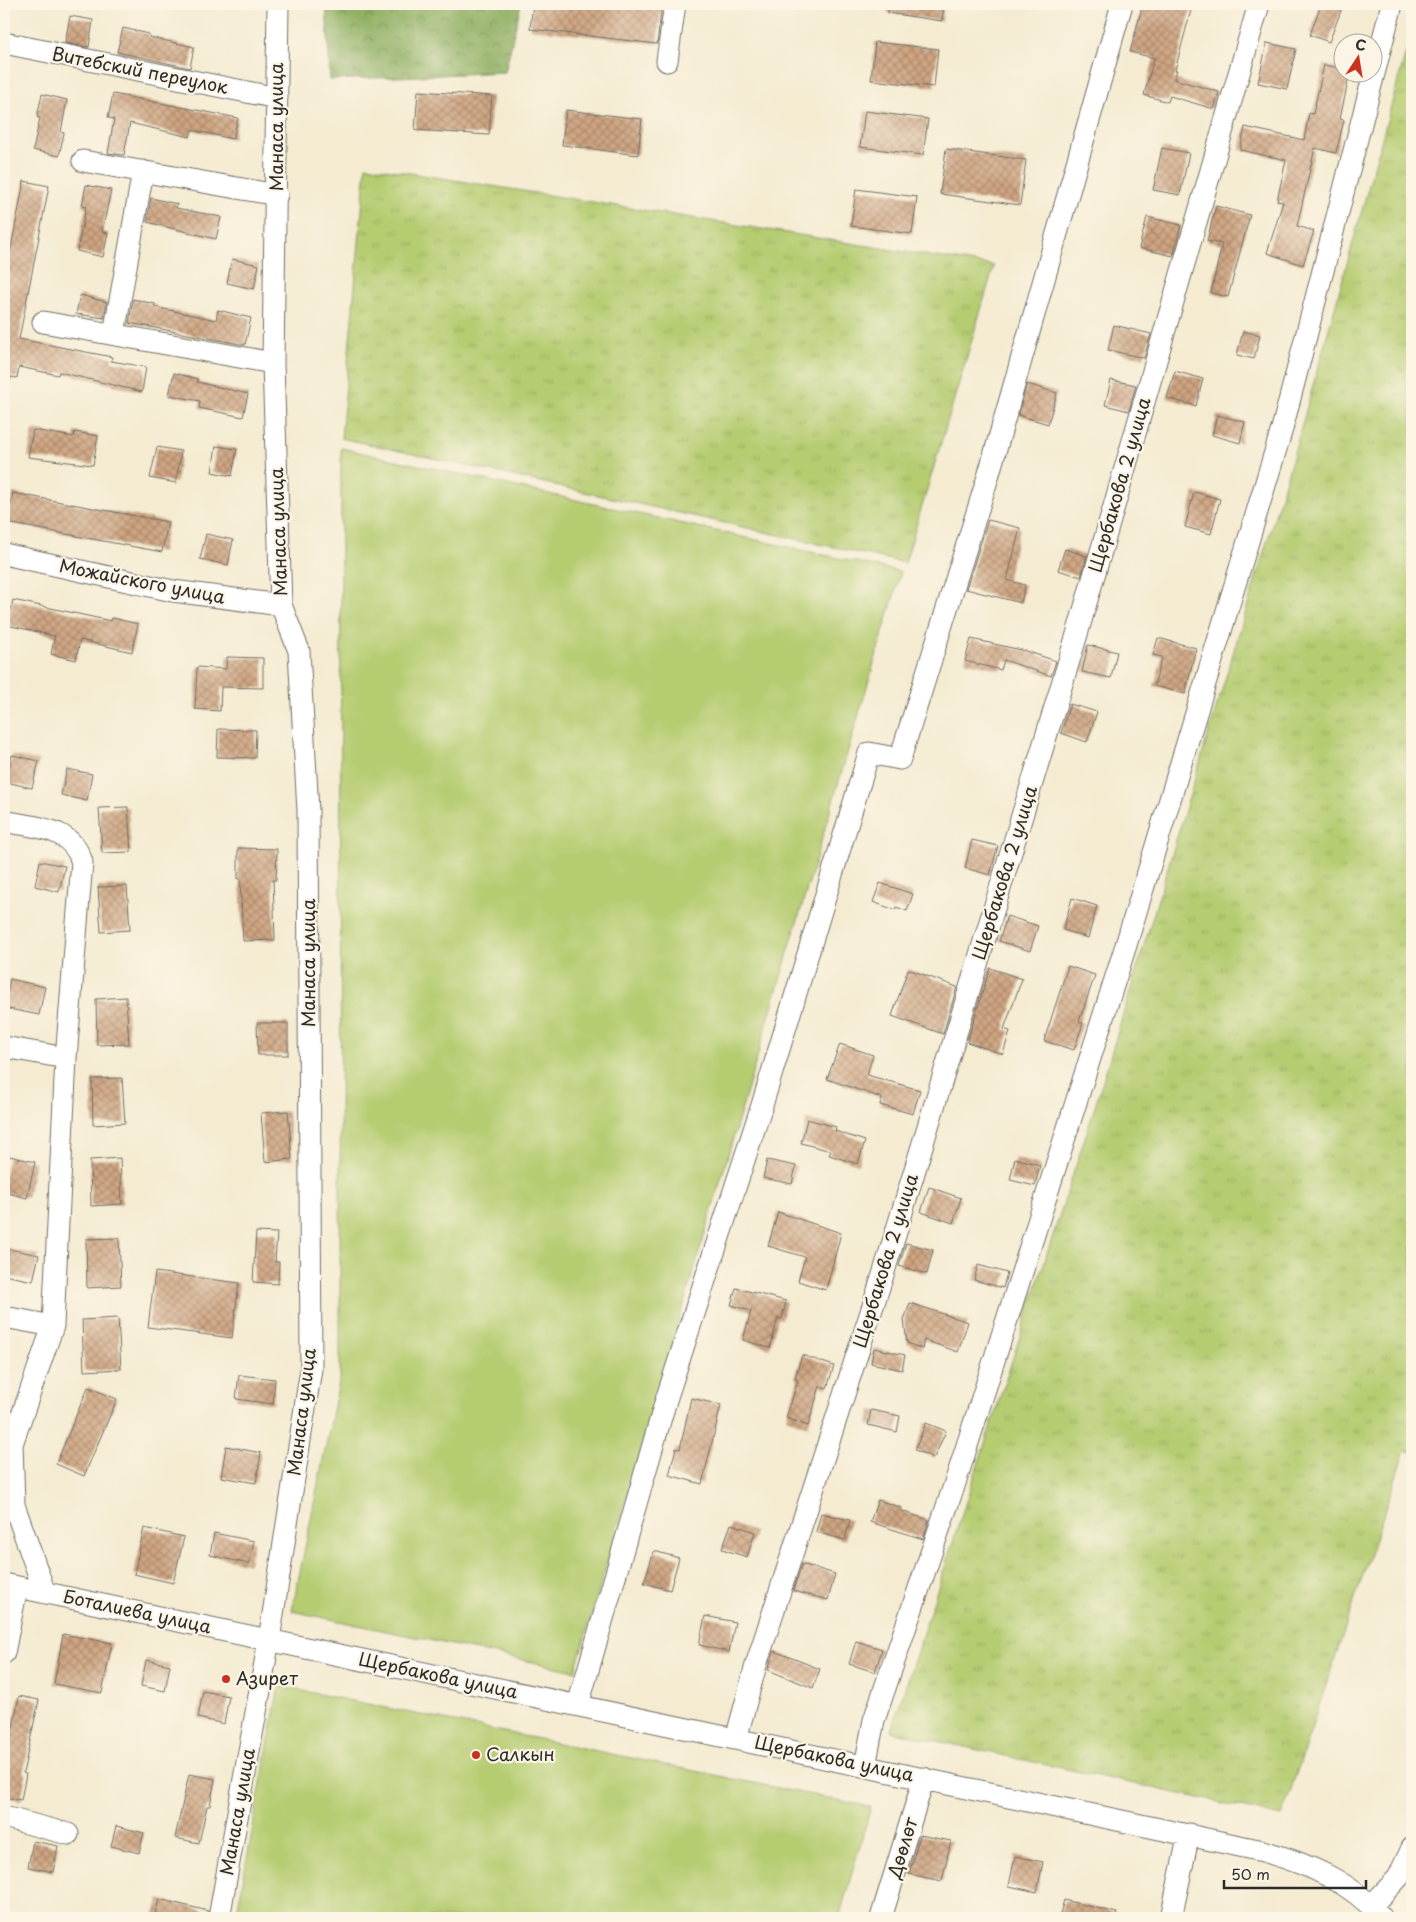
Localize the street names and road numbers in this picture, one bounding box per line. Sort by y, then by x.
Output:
street label: Витебский переулок [50,39,231,100]
street label: Манаса улица [262,62,289,191]
street label: Щербакова 2 улица [1081,393,1157,575]
street label: Манаса улица [262,467,293,597]
street label: Можайского улица [57,551,228,610]
street label: Щербакова 2 улица [964,781,1043,963]
street label: Манаса улица [294,898,321,1027]
street label: Щербакова 2 улица [845,1169,924,1351]
street label: Манаса улица [279,1346,322,1477]
street label: Боталиева улица [61,1582,215,1640]
street label: Щербакова улица [356,1644,521,1705]
street label: Щербакова улица [752,1727,917,1788]
street label: Манаса улица [212,1745,261,1877]
street label: Дөөлөт [879,1813,924,1882]

